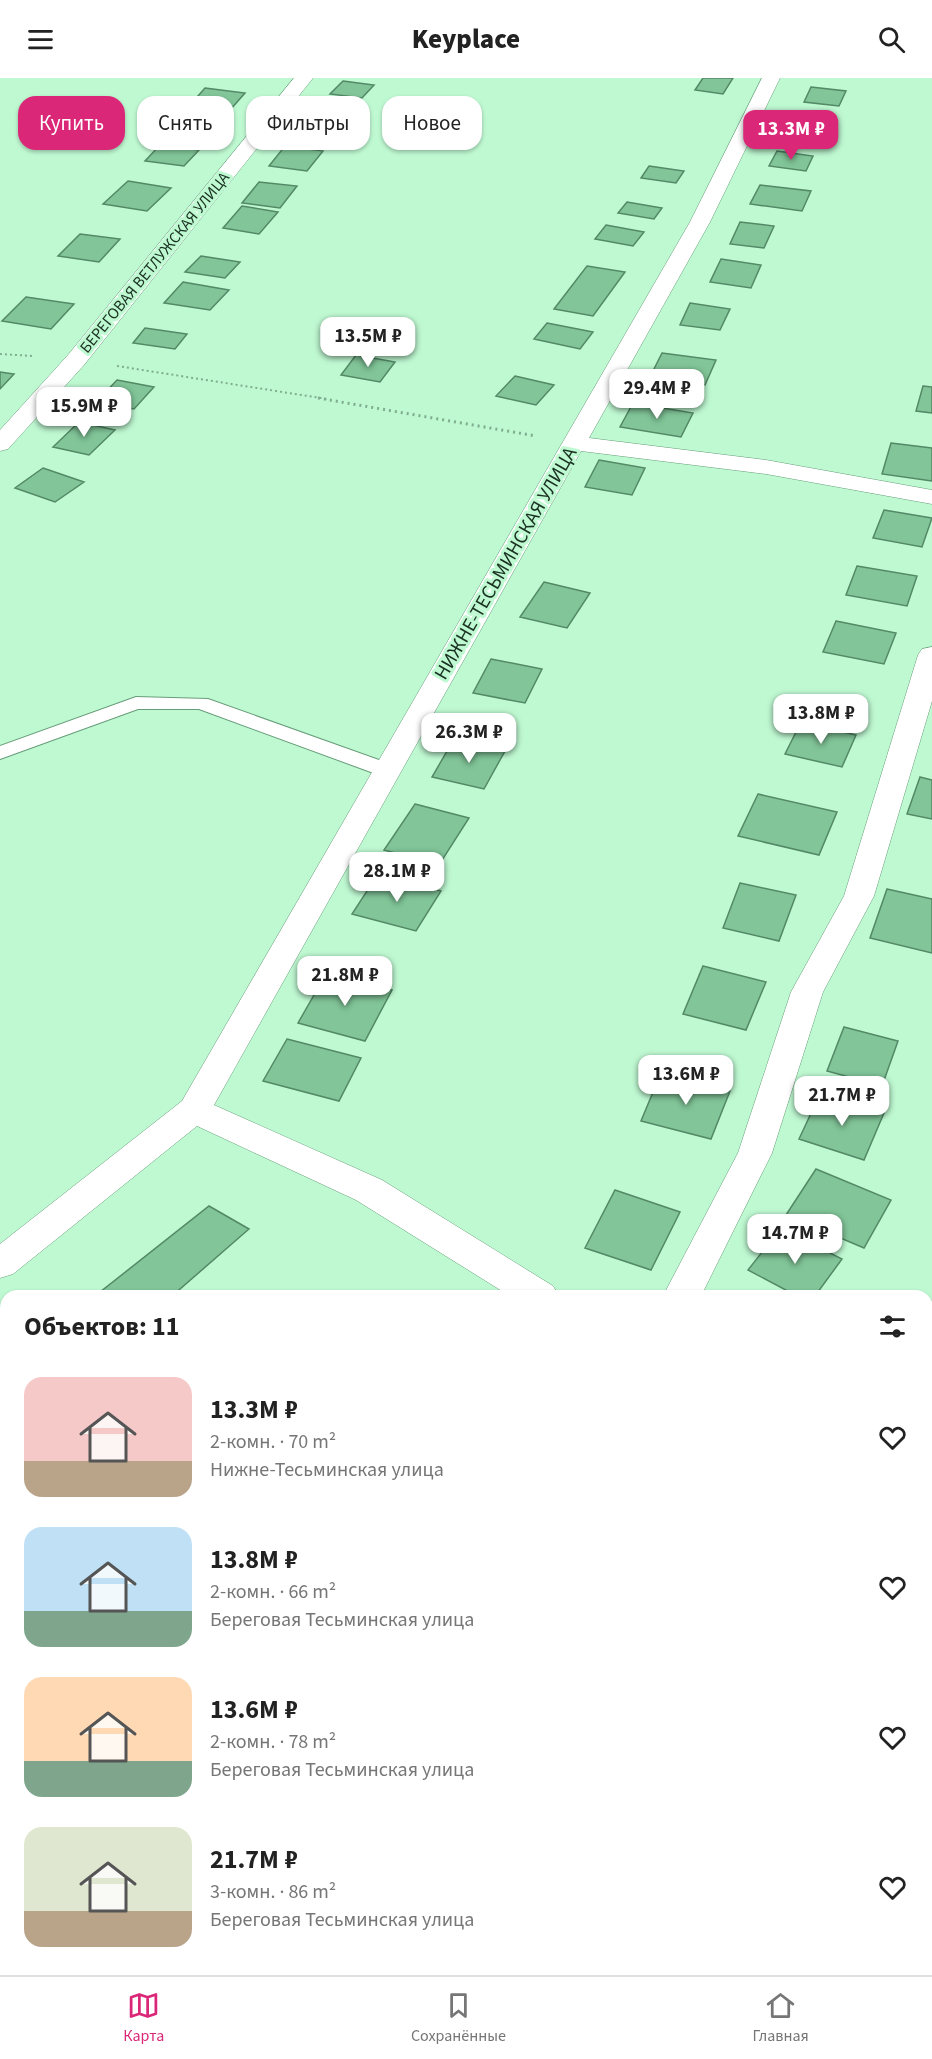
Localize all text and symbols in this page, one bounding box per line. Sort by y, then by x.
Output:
text: Keyplace [412,20,520,59]
icon: menu [24,23,57,56]
icon: search [875,23,908,56]
chip: Купить [18,96,125,150]
chip: Снять [137,96,234,150]
chip: Фильтры [246,96,370,150]
chip: Новое [382,96,482,150]
pin: 13.3M ₽ [736,110,846,161]
text: 13.3M ₽ [757,115,825,143]
street label: БЕРЕГОВАЯ ВЕТЛУЖСКАЯ УЛИЦА [75,167,235,358]
pin: 13.5M ₽ [313,317,423,368]
text: 13.5M ₽ [334,322,402,350]
pin: 29.4M ₽ [602,369,712,420]
text: 29.4M ₽ [623,374,691,402]
pin: 15.9M ₽ [29,387,139,438]
text: 15.9M ₽ [50,392,118,420]
street label: НИЖНЕ-ТЕСЬМИНСКАЯ УЛИЦА [428,442,584,685]
pin: 13.8M ₽ [766,694,876,745]
text: 13.8M ₽ [787,699,855,727]
pin: 26.3M ₽ [414,713,524,764]
text: 26.3M ₽ [435,718,503,746]
pin: 28.1M ₽ [342,852,452,903]
text: 28.1M ₽ [363,857,431,885]
pin: 21.8M ₽ [290,956,400,1007]
text: 21.8M ₽ [311,961,379,989]
pin: 13.6M ₽ [631,1055,741,1106]
text: 13.6M ₽ [652,1060,720,1088]
pin: 21.7M ₽ [787,1076,897,1127]
text: 21.7M ₽ [808,1081,876,1109]
pin: 14.7M ₽ [740,1214,850,1265]
text: 14.7M ₽ [761,1219,829,1247]
text: Объектов: 11 [24,1308,180,1345]
icon: filters [876,1310,909,1343]
text: 13.3M ₽ [210,1391,298,1428]
icon: home [72,1401,144,1473]
icon: heart [876,1421,909,1454]
text: 2-комн. · 70 m² [210,1428,336,1456]
text: Нижне-Тесьминская улица [210,1456,444,1484]
text: 13.8M ₽ [210,1541,298,1578]
icon: home [72,1551,144,1623]
icon: heart [876,1571,909,1604]
text: 2-комн. · 66 m² [210,1578,336,1606]
text: Береговая Тесьминская улица [210,1606,474,1634]
text: 13.6M ₽ [210,1691,298,1728]
icon: home [72,1701,144,1773]
icon: heart [876,1721,909,1754]
text: 2-комн. · 78 m² [210,1728,336,1756]
text: Береговая Тесьминская улица [210,1756,474,1784]
text: 21.7M ₽ [210,1841,298,1878]
icon: home [72,1851,144,1923]
icon: heart [876,1871,909,1904]
text: 3-комн. · 86 m² [210,1878,336,1906]
text: Береговая Тесьминская улица [210,1906,474,1934]
tab: Карта [123,1989,164,2047]
tab: Сохранённые [411,1989,506,2047]
tab: Главная [753,1989,809,2047]

